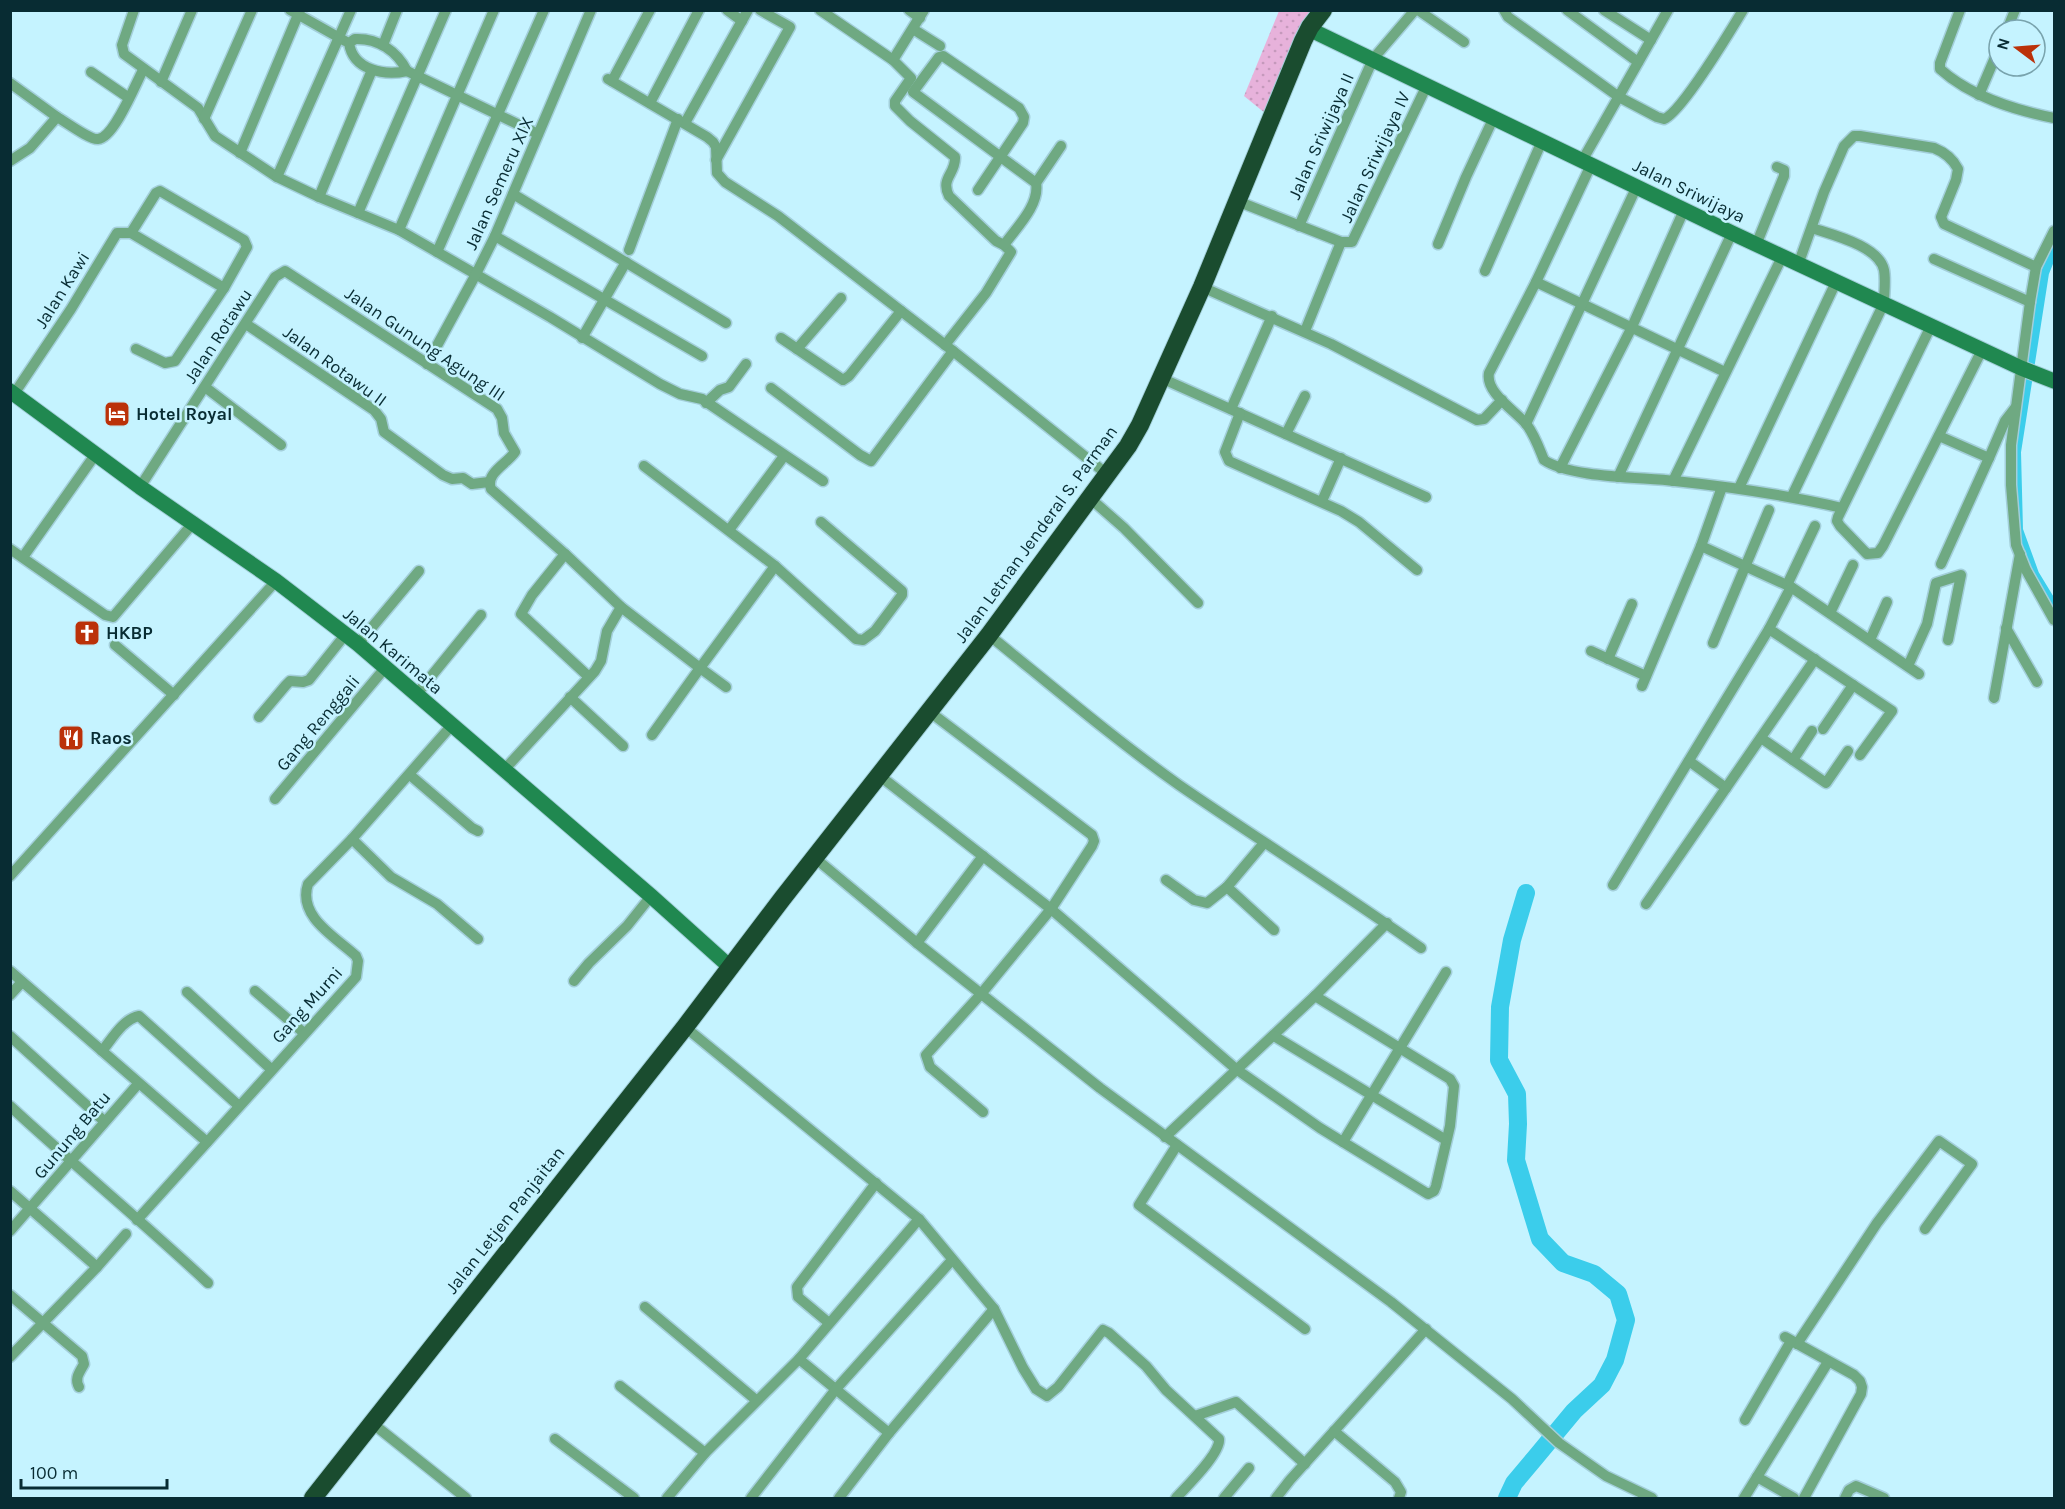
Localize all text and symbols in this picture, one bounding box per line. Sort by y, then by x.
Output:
north arrow [1987,18,2047,78]
text: N [1992,36,2014,52]
street label: Jalan Sriwijaya II [1283,69,1359,203]
street label: Jalan Sriwijaya IV [1335,88,1415,226]
street label: Jalan Semeru XIX [460,113,538,253]
street label: Jalan Sriwijaya [1629,154,1749,228]
street label: Jalan Kawi [30,247,94,333]
street label: Jalan Gunung Agung III [341,282,509,406]
street label: Jalan Rotawu [179,284,257,388]
street label: Jalan Rotawu II [279,321,391,411]
hotel icon: Hotel Royal [102,399,132,429]
place label: Hotel Royal [136,403,232,425]
street label: Jalan Letnan Jenderal S. Parman [950,421,1122,647]
street label: Jalan Karimata [339,603,447,699]
church icon: HKBP [72,618,102,648]
place label: HKBP [106,622,153,644]
street label: Gang Renggali [271,671,365,775]
restaurant icon: Raos [56,723,86,753]
place label: Raos [90,727,132,749]
street label: Gang Murni [267,962,347,1048]
street label: Gunung Batu [29,1086,115,1184]
street label: Jalan Letjen Panjaitan [441,1142,569,1298]
scale bar [21,1452,166,1490]
text: 100 m [30,1462,78,1484]

